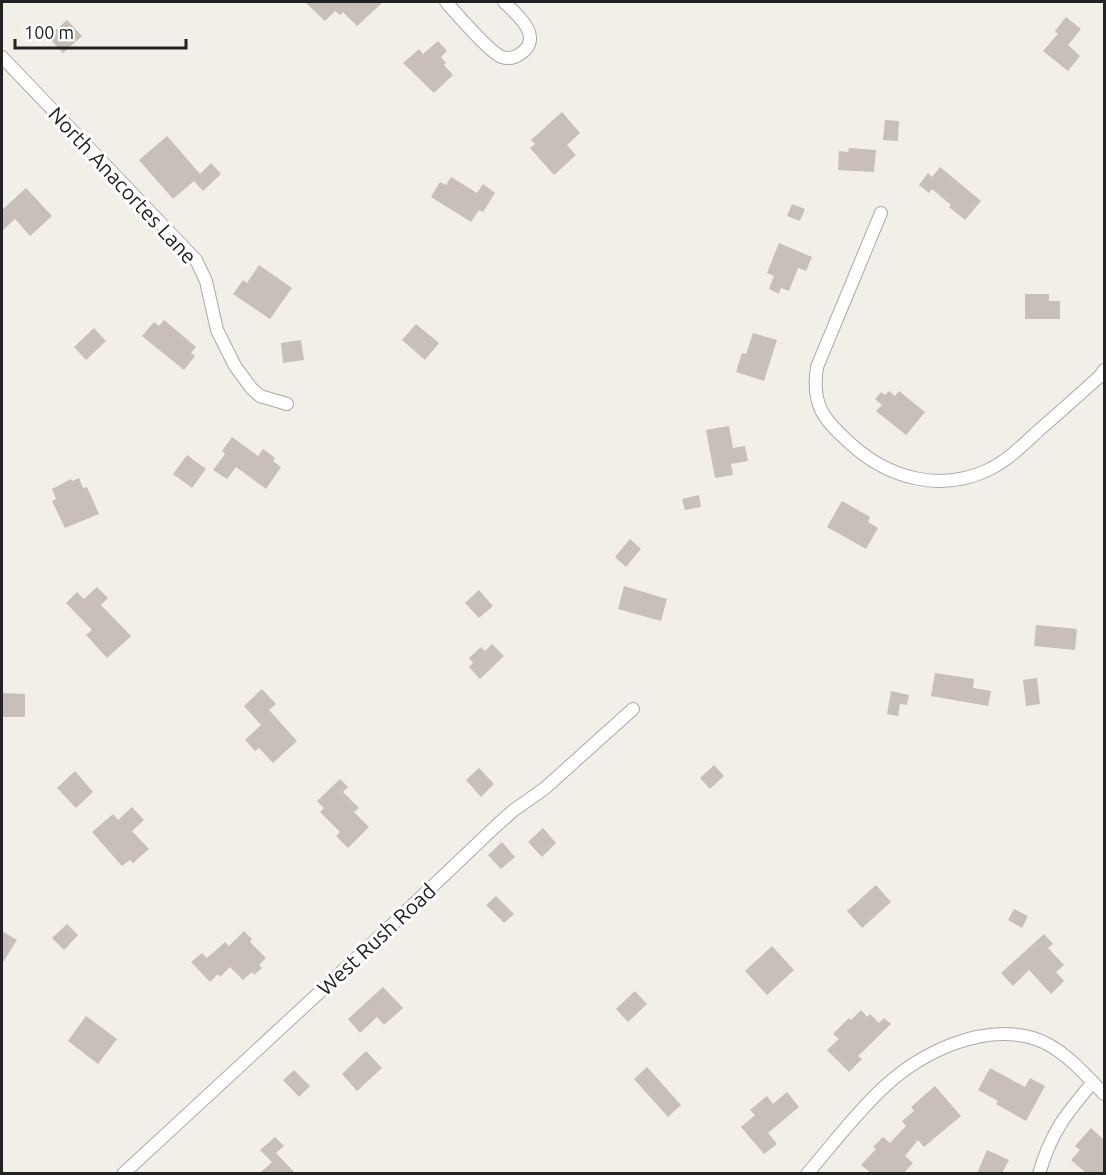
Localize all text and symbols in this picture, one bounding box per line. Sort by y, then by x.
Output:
scale bar [15,12,186,50]
text: 100 m [24,22,74,42]
street label: North Anacortes Lane [44,102,202,268]
street label: West Rush Road [312,878,440,1000]

